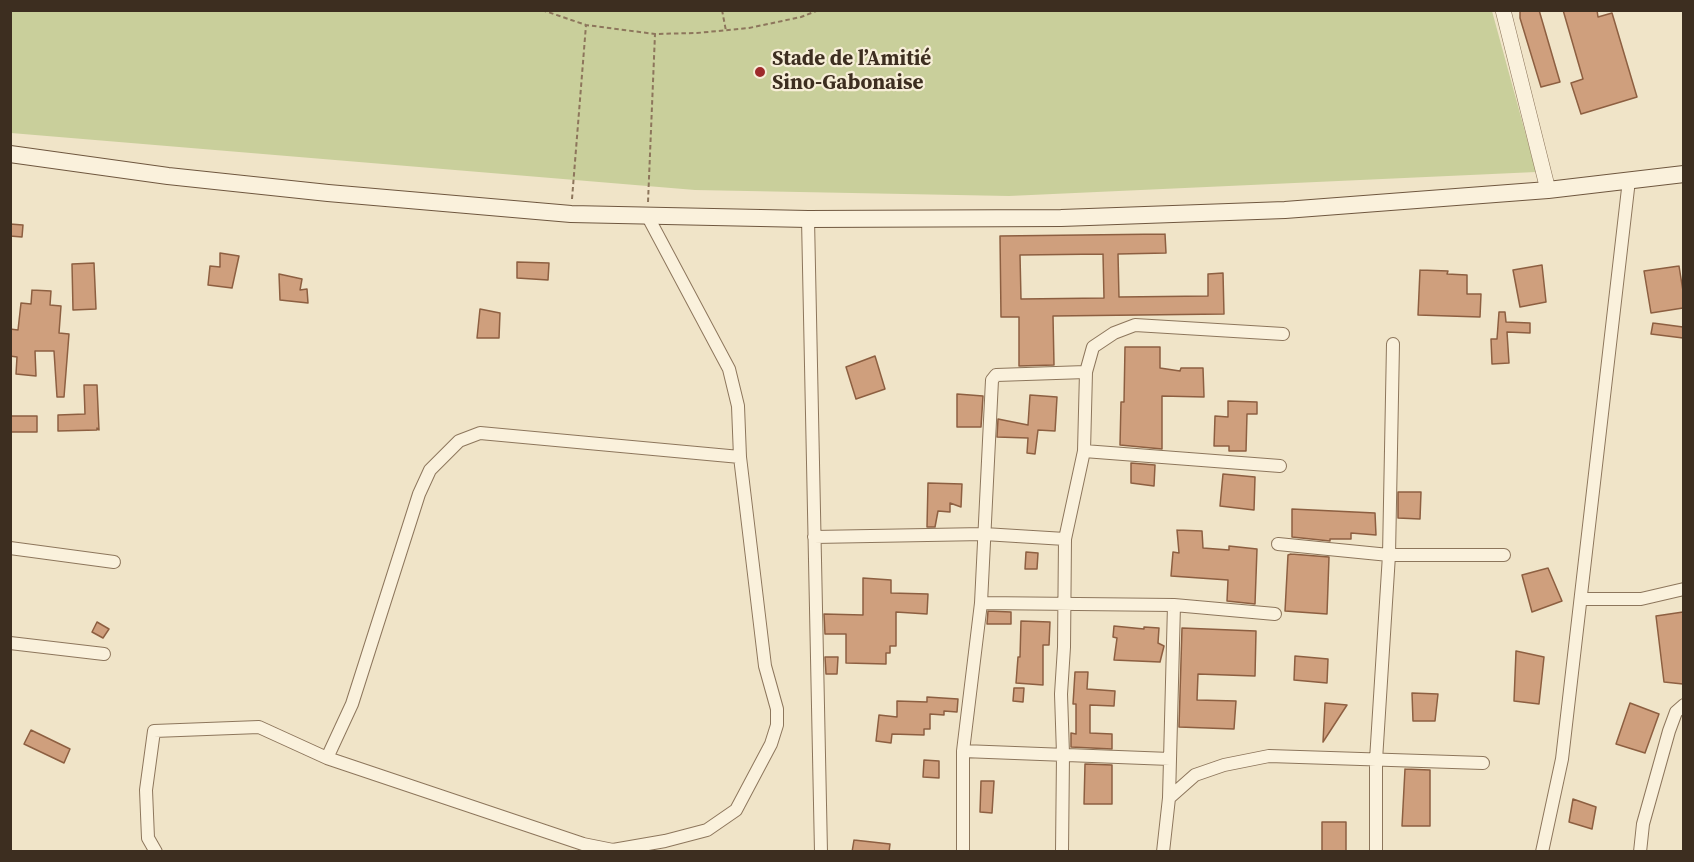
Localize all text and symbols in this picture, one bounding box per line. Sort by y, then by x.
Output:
place label: Stade de l’Amitié Sino-Gabonaise [772,47,931,97]
marker: Stade de l’Amitié Sino-Gabonaise [753,65,767,79]

